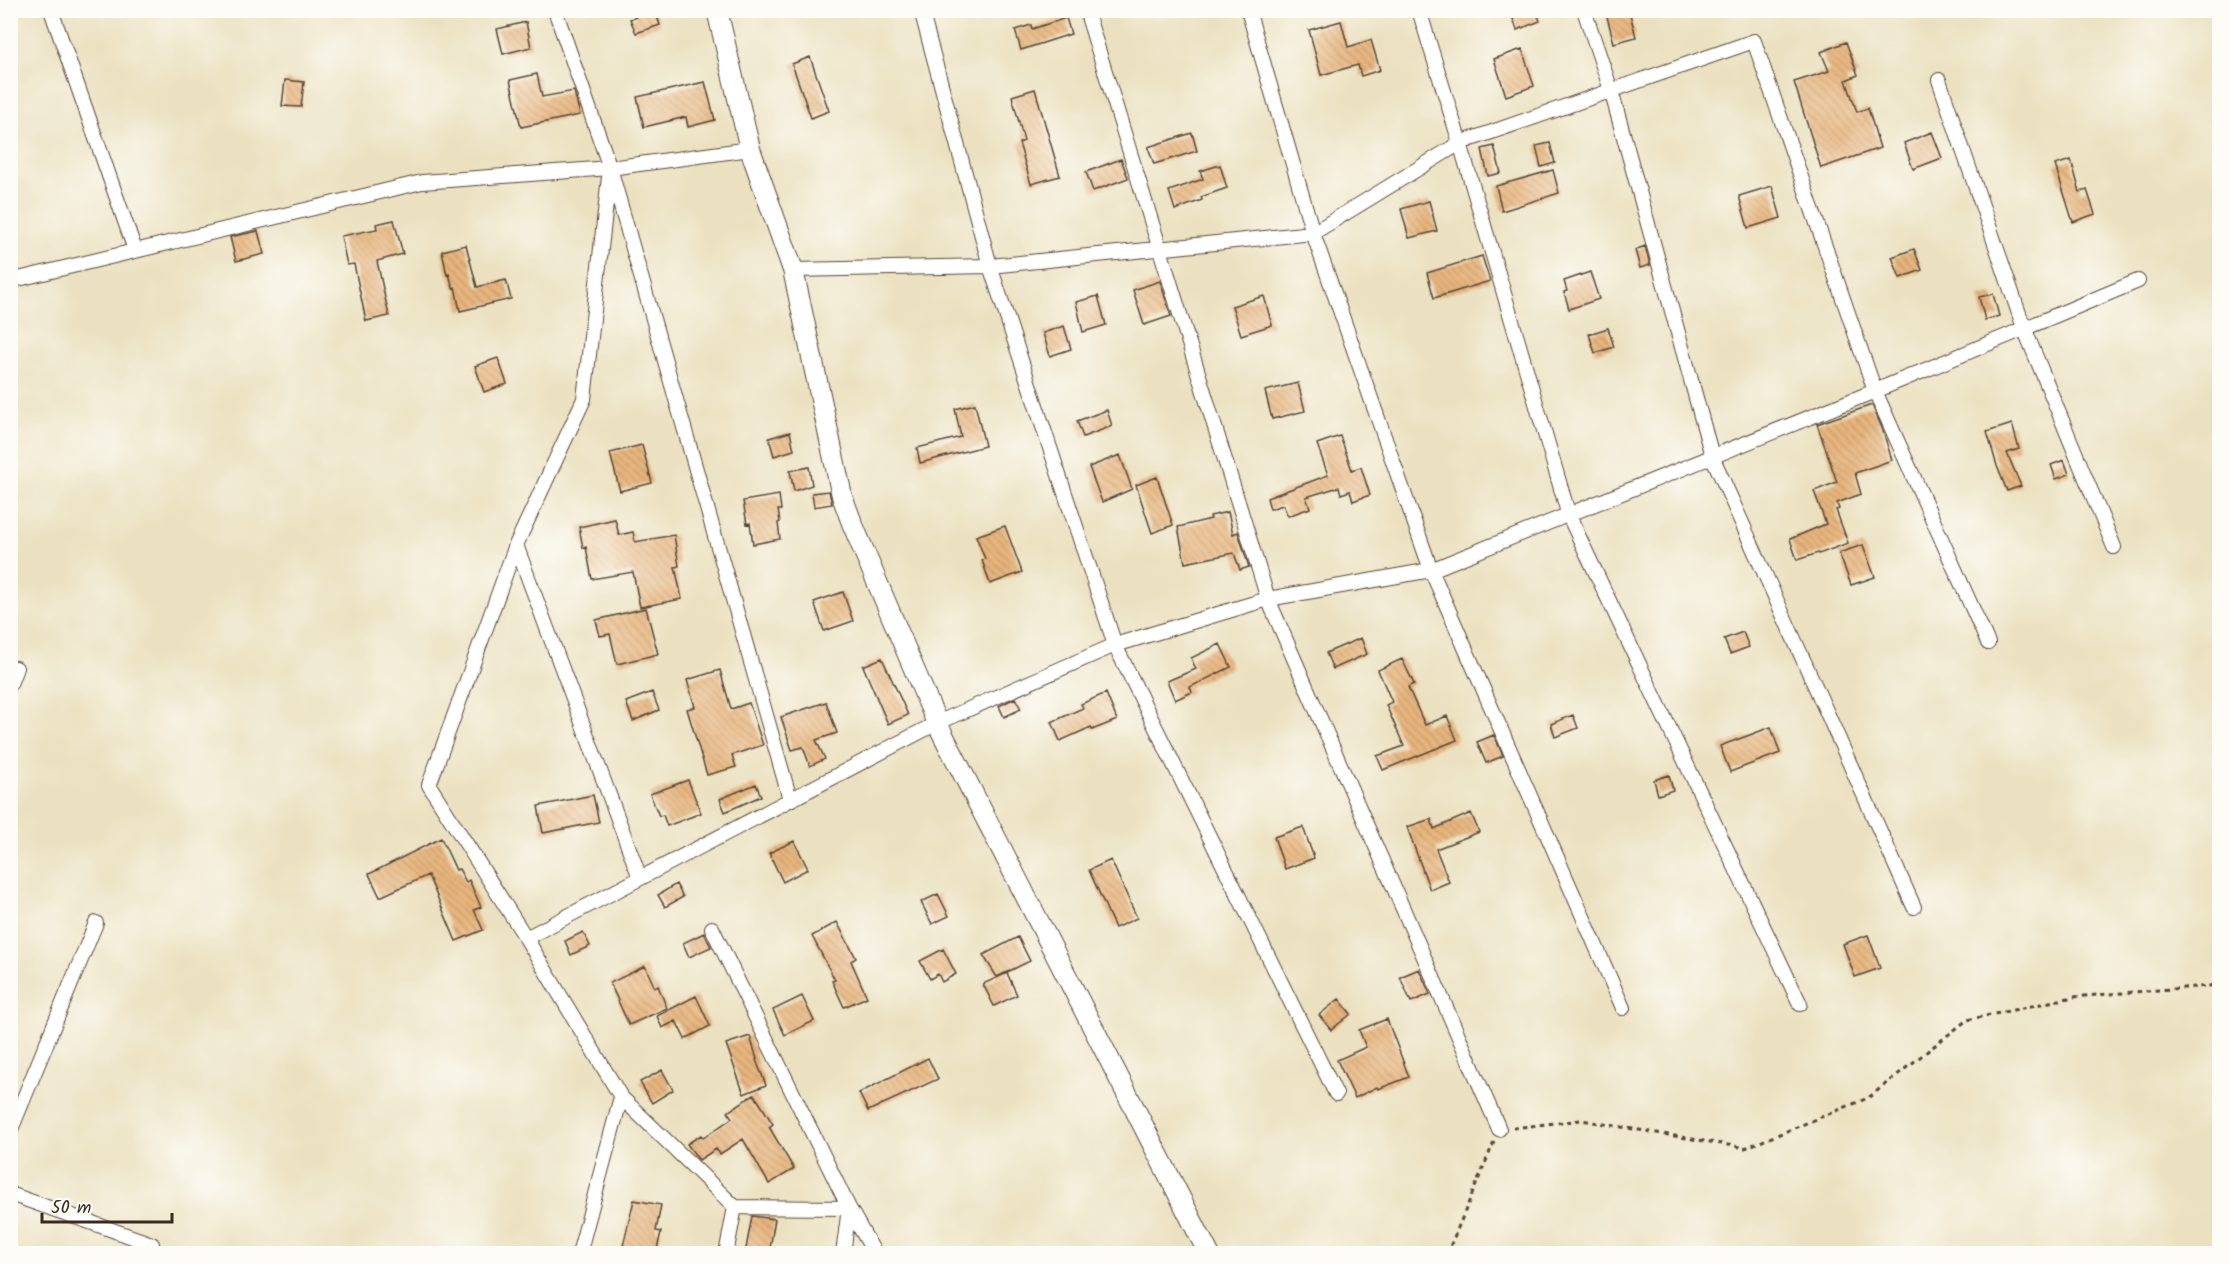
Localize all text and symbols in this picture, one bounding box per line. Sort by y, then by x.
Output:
scale bar [42,1186,172,1224]
text: 50 m [51,1194,91,1223]

